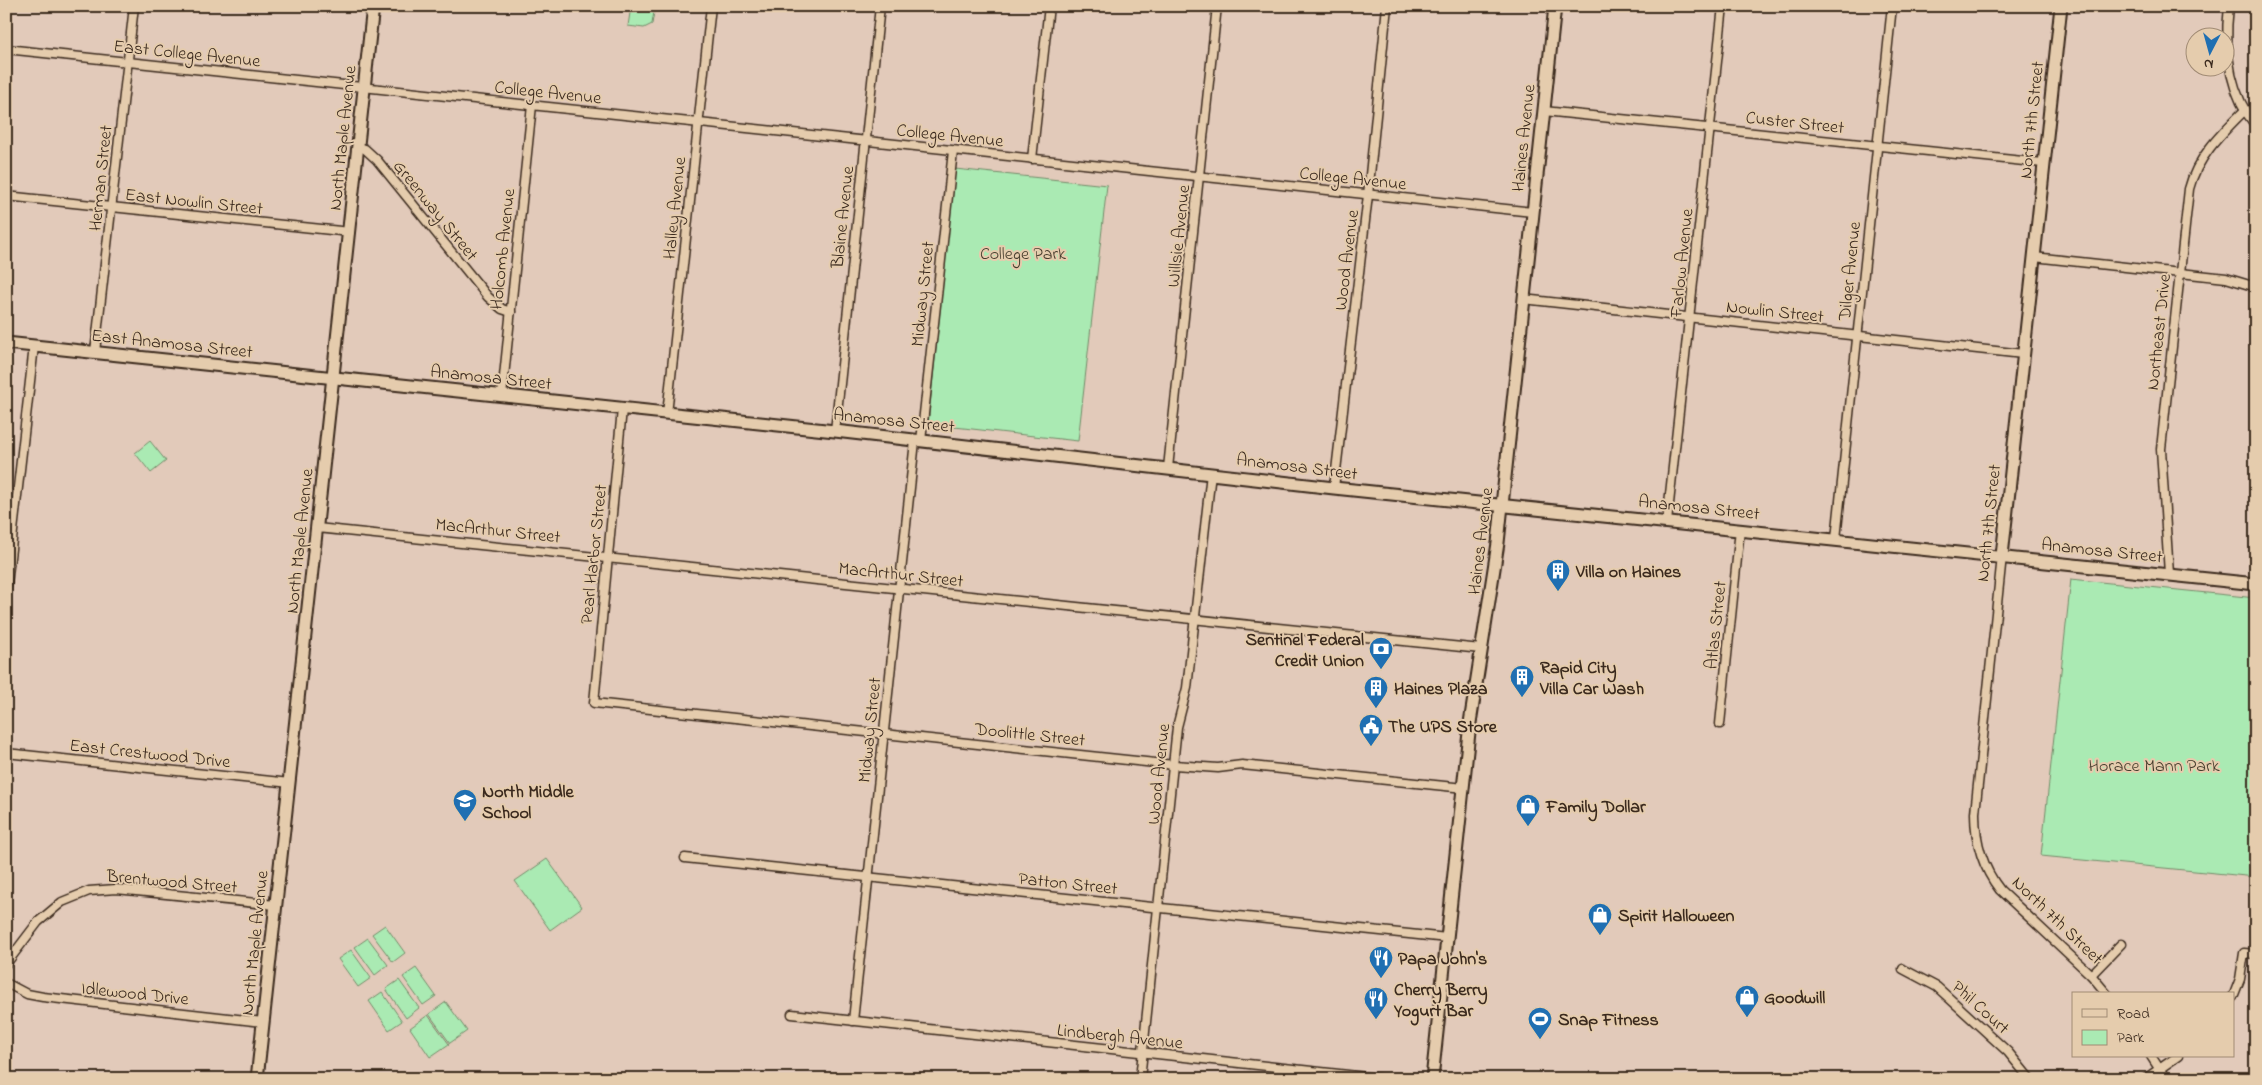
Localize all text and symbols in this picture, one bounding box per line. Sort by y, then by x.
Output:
north arrow [2184,28,2234,78]
street label: East College Avenue [112,34,262,77]
text: N [2203,53,2215,74]
street label: North 7th Street [2014,60,2052,180]
street label: North Maple Avenue [323,64,365,212]
street label: College Avenue [493,75,603,114]
street label: Haines Avenue [1506,82,1544,193]
street label: Custer Street [1744,106,1845,142]
street label: College Avenue [895,118,1005,157]
street label: Herman Street [83,124,120,233]
street label: Greenway Street [386,155,483,267]
street label: Halley Avenue [658,155,694,261]
street label: College Avenue [1298,161,1408,200]
street label: Blaine Avenue [826,164,862,270]
street label: East Nowlin Street [124,183,264,223]
street label: Willsie Avenue [1162,183,1198,289]
street label: Holcomb Avenue [485,187,523,311]
street label: Farlow Avenue [1664,206,1702,320]
street label: Wood Avenue [1329,208,1367,312]
street label: Dilger Avenue [1833,219,1870,323]
street label: Midway Street [906,240,942,348]
park label: College Park [980,242,1066,269]
street label: Northeast Drive [2141,272,2179,392]
street label: Nowlin Street [1725,295,1825,331]
street label: East Anamosa Street [90,324,254,366]
street label: Anamosa Street [429,360,553,398]
street label: Anamosa Street [832,403,956,441]
street label: Anamosa Street [1235,448,1359,488]
street label: North 7th Street [1971,463,2009,583]
street label: North Maple Avenue [280,467,322,615]
street label: Pearl Harbor Street [575,483,615,625]
street label: Haines Avenue [1463,485,1502,596]
street label: Anamosa Street [1637,490,1761,528]
street label: MacArthur Street [434,512,562,551]
street label: Anamosa Street [2040,533,2164,571]
street label: MacArthur Street [837,556,965,595]
building icon: Villa on Haines [1545,558,1571,592]
place label: Villa on Haines [1575,560,1681,586]
street label: Atlas Street [1699,580,1735,671]
place label: Sentinel Federal Credit Union [1246,628,1364,675]
bank icon: Sentinel Federal Credit Union [1368,636,1394,670]
place label: Rapid City Villa Car Wash [1539,656,1644,703]
building icon: Rapid City Villa Car Wash [1509,664,1535,698]
building icon: Haines Plaza [1363,675,1389,709]
street label: Midway Street [853,676,889,784]
place label: Haines Plaza [1394,677,1488,703]
public building icon: The UPS Store [1358,713,1384,747]
place label: The UPS Store [1388,715,1498,741]
street label: Doolittle Street [972,717,1086,755]
street label: Wood Avenue [1142,722,1178,826]
street label: East Crestwood Drive [68,734,232,776]
park label: Horace Mann Park [2088,754,2220,780]
place label: North Middle School [482,780,575,827]
school or university icon: North Middle School [452,788,478,822]
shop icon: Family Dollar [1515,793,1541,827]
place label: Family Dollar [1545,795,1646,822]
street label: Brentwood Street [104,864,238,902]
street label: Patton Street [1017,867,1119,903]
street label: North Maple Avenue [235,869,277,1017]
street label: North 7th Street [2005,871,2108,972]
shop icon: Spirit Halloween [1587,902,1613,936]
place label: Spirit Halloween [1618,904,1734,930]
restaurant icon: Papa John's [1368,945,1394,979]
place label: Papa John's [1398,947,1487,973]
street label: Phil Court [1945,975,2014,1041]
street label: Idlewood Drive [80,976,191,1014]
place label: Cherry Berry Yogurt Bar [1393,978,1488,1026]
shop icon: Goodwill [1734,984,1760,1018]
restaurant icon: Cherry Berry Yogurt Bar [1363,986,1389,1020]
place label: Goodwill [1764,986,1825,1012]
legend [2072,992,2234,1058]
text: Road [2117,1003,2150,1025]
sports icon: Snap Fitness [1527,1006,1553,1040]
place label: Snap Fitness [1558,1008,1659,1034]
street label: Lindbergh Avenue [1056,1018,1185,1059]
text: Park [2117,1027,2145,1049]

